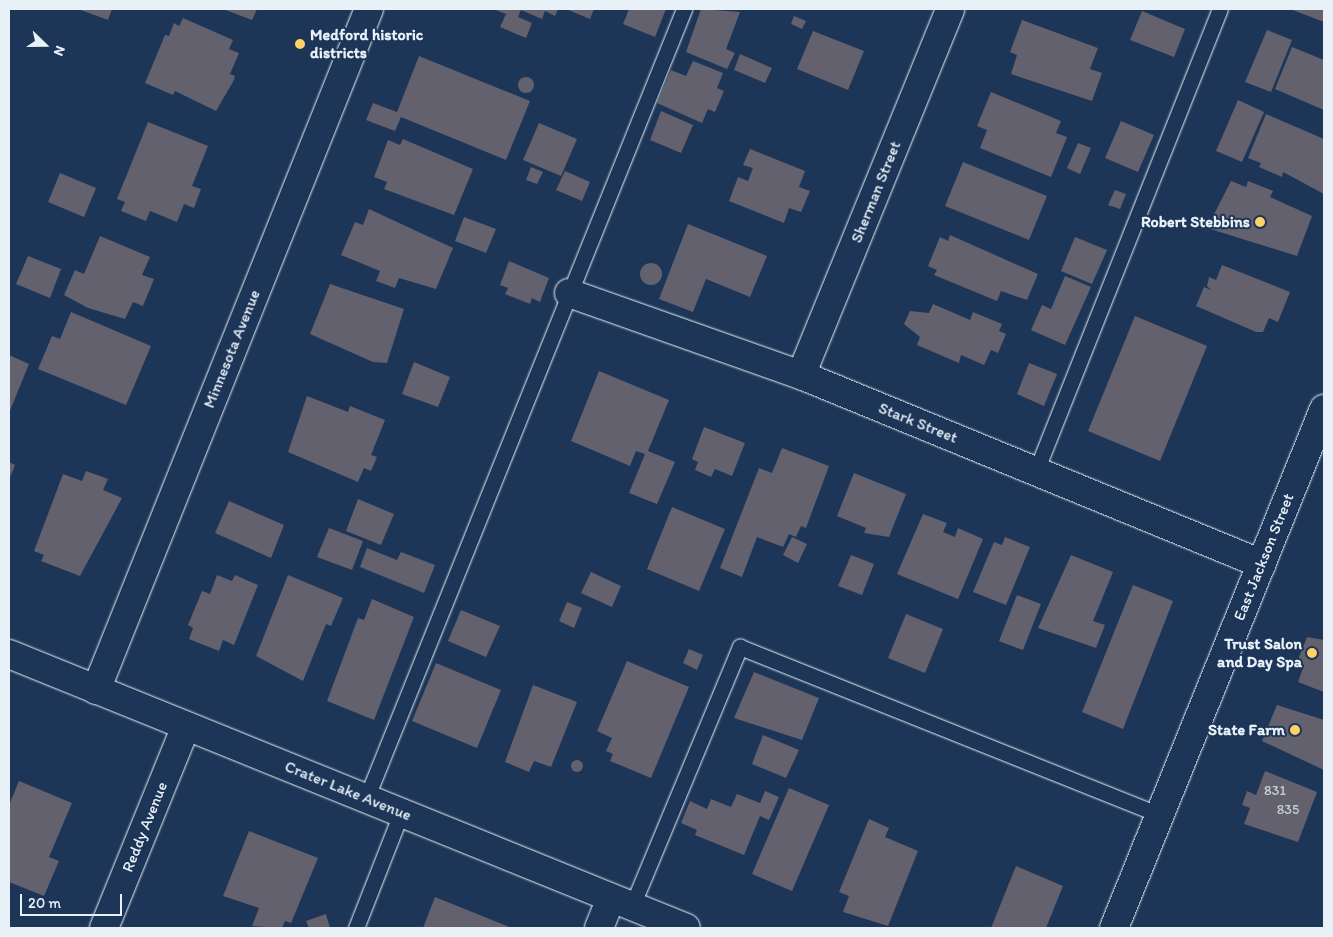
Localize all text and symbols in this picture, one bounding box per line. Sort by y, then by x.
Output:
north arrow [20,20,70,70]
place label: Medford historic districts [310,25,424,63]
marker: Medford historic districts [294,38,306,50]
text: N [50,43,69,58]
street label: Sherman Street [847,139,905,245]
place label: Robert Stebbins [1141,212,1250,232]
marker: Robert Stebbins [1254,216,1266,228]
street label: Minnesota Avenue [200,287,264,411]
street label: Stark Street [876,398,960,448]
street label: East Jackson Street [1230,491,1298,623]
place label: Trust Salon and Day Spa [1217,634,1302,672]
marker: Trust Salon and Day Spa [1306,647,1318,659]
place label: State Farm [1209,720,1285,740]
marker: State Farm [1289,724,1301,736]
street label: Crater Lake Avenue [282,757,414,825]
street label: Reddy Avenue [118,779,172,875]
house number: 831 [1264,783,1286,799]
house number: 835 [1277,802,1299,818]
scale bar [22,884,125,916]
text: 20 m [28,894,61,912]

